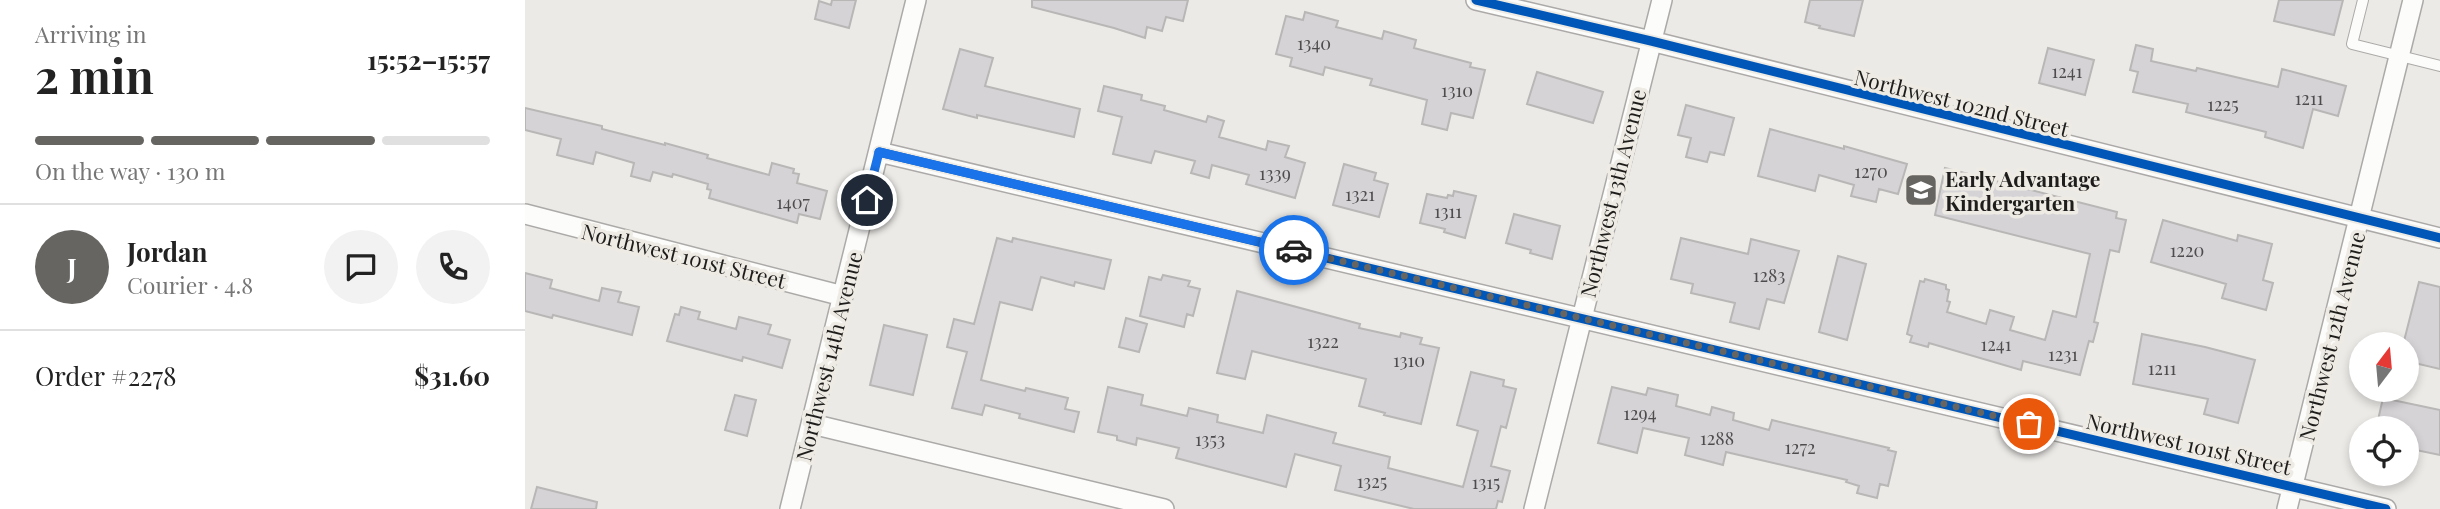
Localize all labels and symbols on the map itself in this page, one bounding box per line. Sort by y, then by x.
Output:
house number: 1340 [1297,31,1331,55]
house number: 1241 [2052,59,2083,83]
street label: Northwest 102nd Street [1852,62,2073,142]
house number: 1310 [1441,78,1473,102]
street label: Northwest 13th Avenue [1573,86,1651,300]
house number: 1211 [2295,86,2324,110]
house number: 1225 [2207,92,2239,116]
house number: 1270 [1854,159,1888,183]
house number: 1339 [1259,161,1291,185]
place label: Early Advantage Kindergarten [1945,164,2100,216]
pin [837,170,897,230]
school or university icon: Early Advantage Kindergarten [1902,171,1940,209]
house number: 1321 [1345,182,1375,206]
house number: 1407 [776,190,811,214]
house number: 1311 [1434,199,1462,223]
courier [1259,215,1329,285]
street label: Northwest 101st Street [579,216,790,294]
street label: Northwest 12th Avenue [2291,228,2371,444]
house number: 1220 [2170,238,2204,262]
street label: Northwest 14th Avenue [788,248,868,464]
house number: 1283 [1753,263,1785,287]
house number: 1322 [1307,329,1339,353]
house number: 1241 [1981,332,2012,356]
north arrow [2349,332,2419,402]
house number: 1231 [2048,342,2078,366]
house number: 1310 [1393,348,1425,372]
house number: 1211 [2148,356,2177,380]
pin [1999,394,2059,454]
house number: 1294 [1623,401,1657,425]
street label: Northwest 101st Street [2084,406,2295,480]
house number: 1288 [1700,426,1734,450]
house number: 1353 [1195,427,1225,451]
house number: 1272 [1784,435,1816,459]
house number: 1325 [1357,469,1387,493]
house number: 1315 [1472,470,1500,494]

